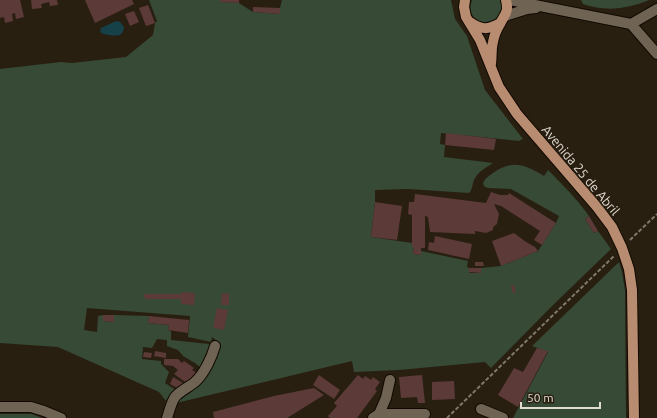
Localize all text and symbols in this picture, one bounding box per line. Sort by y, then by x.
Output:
street label: Avenida 25 de Abril [539,122,623,218]
scale bar [521,384,600,410]
text: 50 m [527,391,554,404]

